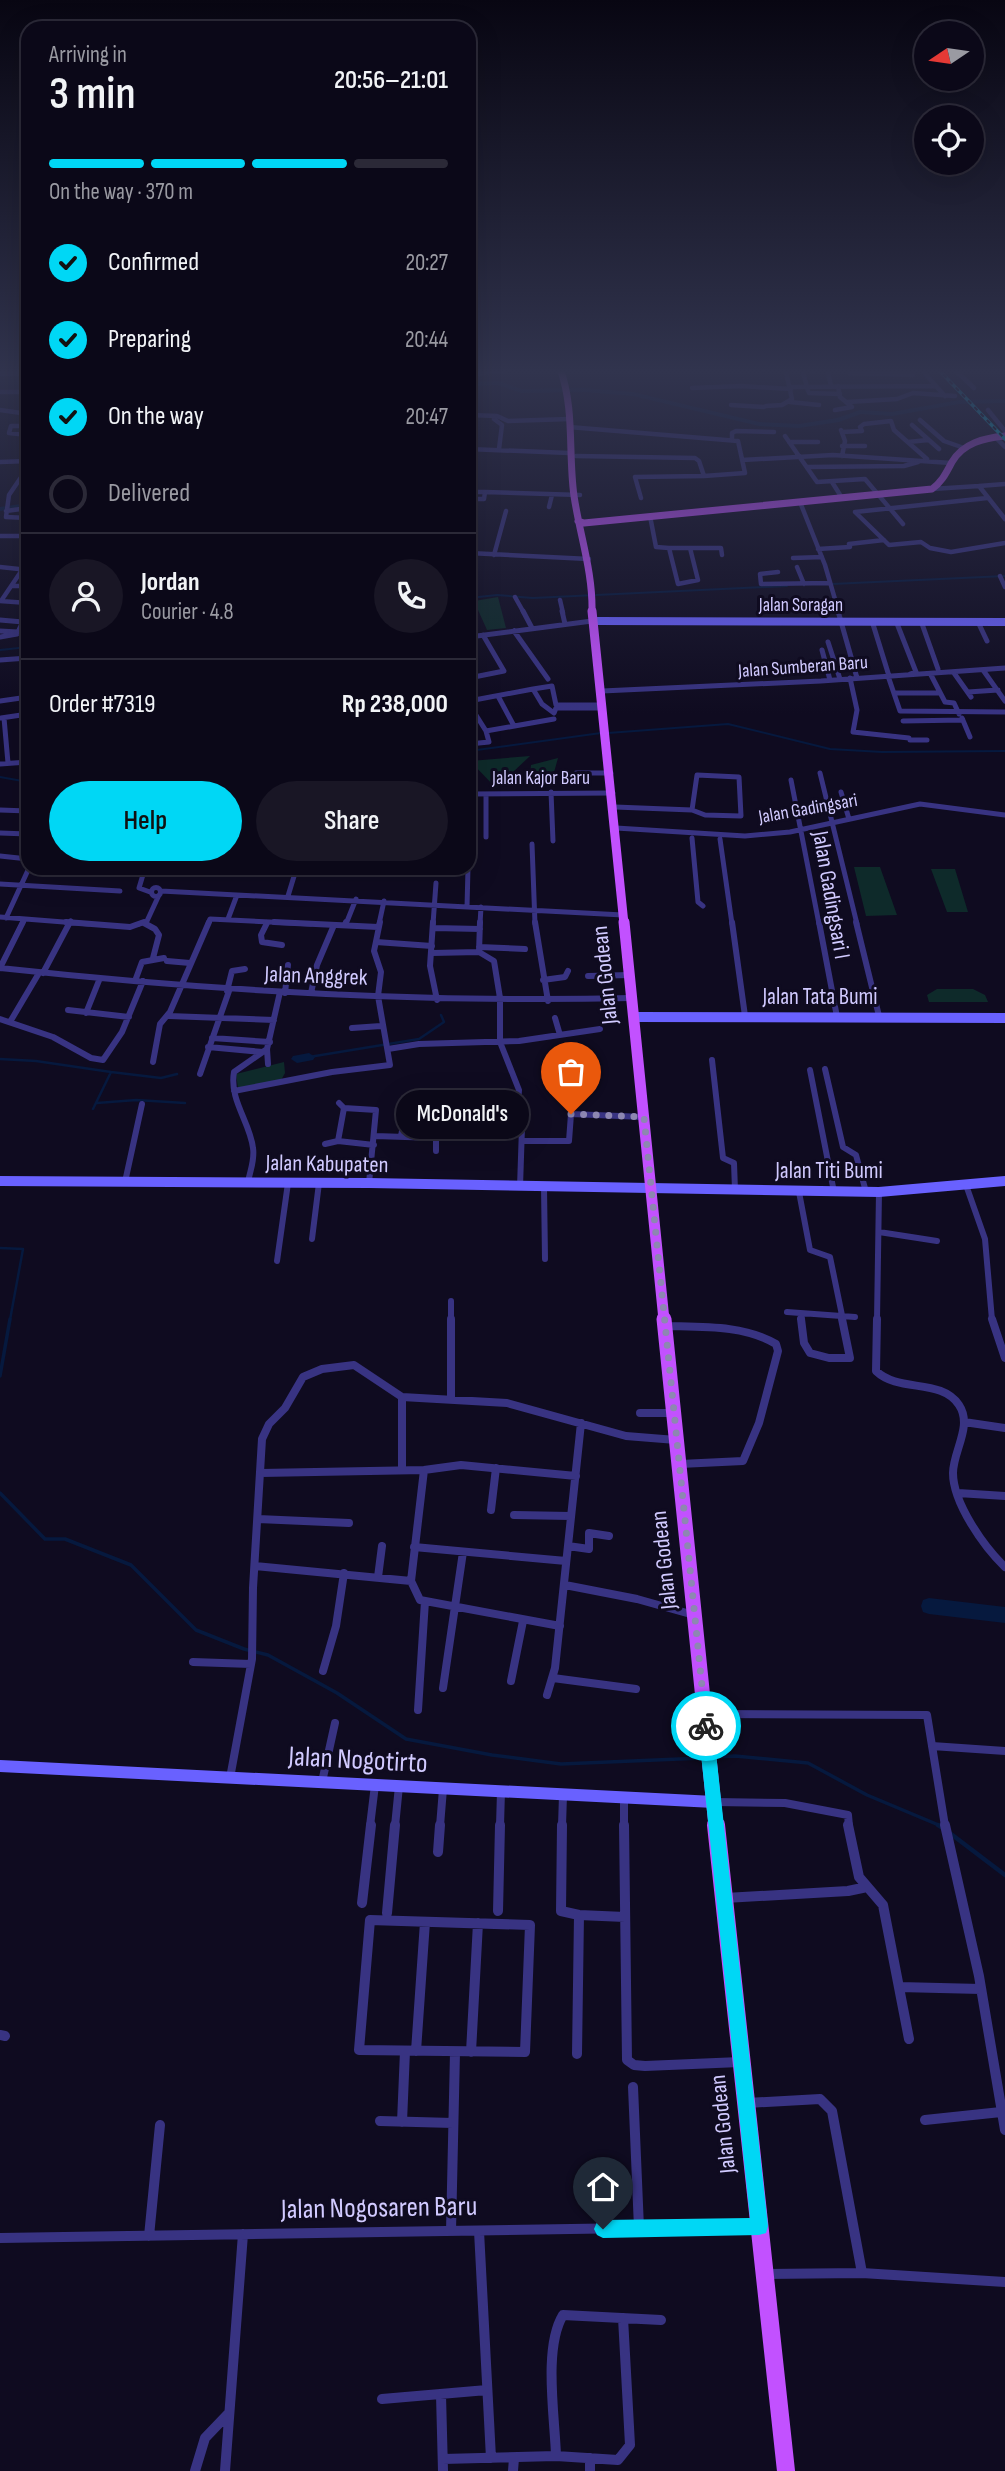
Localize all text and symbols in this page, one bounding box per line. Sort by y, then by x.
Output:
north arrow [914,21,984,91]
map controls [914,21,984,175]
text: Arriving in [49,41,127,69]
text: 20:56–21:01 [334,65,448,96]
text: 3 min [49,67,136,122]
button: locate [914,105,984,175]
text: On the way · 370 m [49,178,193,206]
icon: check [49,244,87,282]
text: Confirmed [108,247,199,278]
text: 20:27 [405,249,448,277]
icon: check [49,321,87,359]
text: Preparing [108,324,191,355]
text: 20:44 [405,326,448,354]
icon: check [49,398,87,436]
text: On the way [108,401,204,432]
text: 20:47 [406,403,448,431]
text: Delivered [108,478,190,509]
button: person [49,559,123,633]
button: phone [374,559,448,633]
text: Jordan [141,567,199,598]
street label: Jalan Soragan [758,594,843,617]
text: Courier · 4.8 [141,598,234,626]
street label: Jalan Sumberan Baru [736,651,869,683]
text: Order #7319 [49,689,156,720]
text: Rp 238,000 [342,689,448,720]
street label: Jalan Kajor Baru [491,767,590,790]
button: Help [49,781,242,861]
button: Share [256,781,448,861]
street label: Jalan Gadingsari [756,789,859,829]
street label: Jalan Gadingsari I [806,828,856,961]
street label: Jalan Godean [586,924,624,1027]
street label: Jalan Anggrek [263,960,368,992]
street label: Jalan Tata Bumi [761,983,878,1011]
pin [541,1042,601,1114]
icon: bag [552,1053,590,1091]
callout: McDonald's [396,1090,529,1138]
text: McDonald's [417,1100,508,1128]
street label: Jalan Kabupaten [264,1149,389,1179]
street label: Jalan Titi Bumi [774,1157,883,1185]
street label: Jalan Godean [645,1509,683,1612]
courier [671,1691,741,1761]
icon: bike [687,1707,725,1745]
street label: Jalan Nogotirto [286,1740,429,1780]
street label: Jalan Godean [704,2073,742,2176]
pin [573,2157,633,2229]
icon: home [584,2168,622,2206]
street label: Jalan Nogosaren Baru [279,2190,478,2226]

